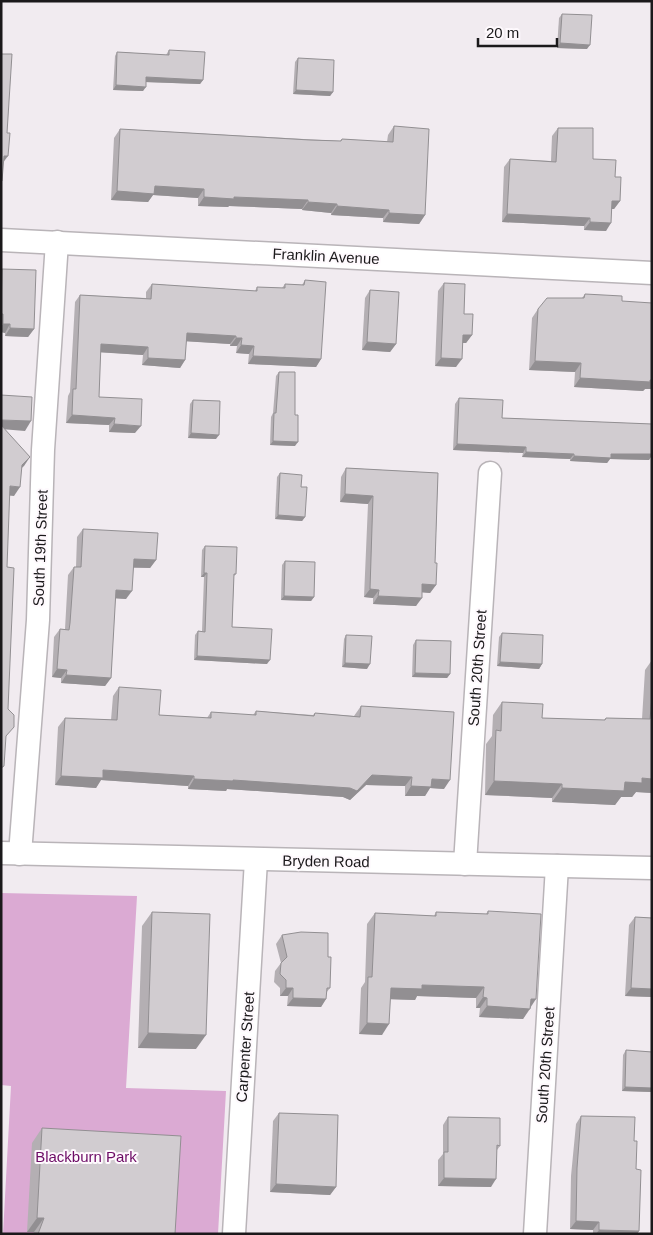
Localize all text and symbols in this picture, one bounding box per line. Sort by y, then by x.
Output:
scale bar [478,15,557,47]
text: 20 m [486,24,519,41]
street label: Franklin Avenue [272,245,380,267]
street label: South 19th Street [29,489,51,607]
street label: South 20th Street [464,608,490,727]
street label: Bryden Road [282,852,370,870]
street label: Carpenter Street [233,990,257,1103]
street label: South 20th Street [532,1005,558,1124]
park label: Blackburn Park [35,1148,137,1165]

